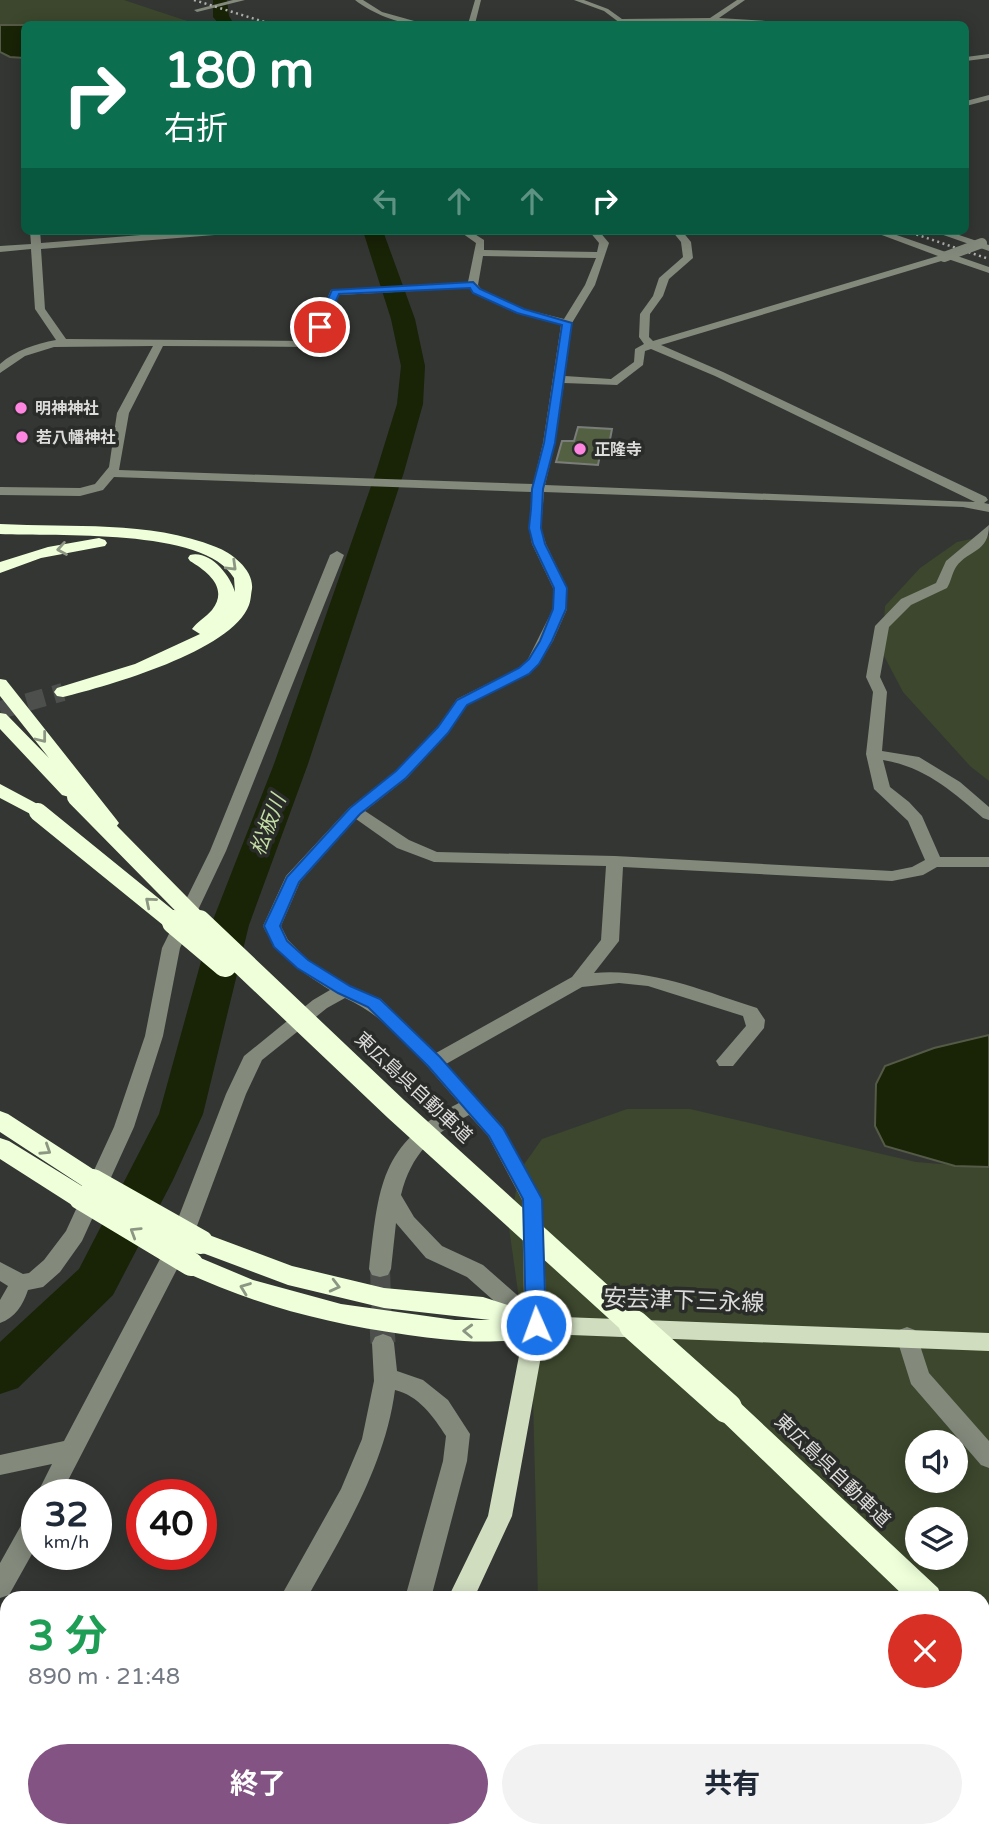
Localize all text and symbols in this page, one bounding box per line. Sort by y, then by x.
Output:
text: 180 m [164,42,314,101]
icon: right [49,49,140,140]
text: 右折 [164,110,228,148]
icon: left [367,182,405,220]
icon: ahead [440,182,478,220]
icon: ahead [513,182,551,220]
icon: right [586,182,624,220]
pin [290,297,350,357]
icon: arrive [301,308,339,346]
place label: 明神神社 [35,399,99,419]
marker: 明神神社 [13,400,29,416]
place label: 若八幡神社 [36,428,116,448]
marker: 若八幡神社 [14,429,30,445]
place label: 正隆寺 [594,440,642,460]
marker: 正隆寺 [572,441,588,457]
one-way arrow [56,541,67,556]
one-way arrow [224,558,237,571]
one-way arrow [34,730,47,742]
water label: 松板川 [246,789,292,859]
one-way arrow [145,898,158,910]
street label: 東広島呉自動車道 [350,1028,476,1148]
one-way arrow [39,1142,52,1155]
one-way arrow [130,1227,143,1240]
one-way arrow [329,1278,341,1292]
one-way arrow [240,1282,252,1296]
street label: 安芸津下三永線 [603,1284,765,1318]
position arrow [499,1288,573,1362]
one-way arrow [462,1324,473,1339]
street label: 東広島呉自動車道 [770,1410,895,1531]
map controls [905,1430,968,1570]
button: sound [905,1430,968,1493]
speed limit sign: 40 [126,1479,217,1570]
text: 32 [45,1494,88,1536]
button: layers [905,1507,968,1570]
text: km/h [44,1531,89,1553]
text: 3 分 [28,1611,107,1662]
button: close [888,1614,962,1688]
text: 890 m · 21:48 [28,1663,180,1691]
button: 終了 [28,1744,488,1824]
button: 共有 [502,1744,962,1824]

